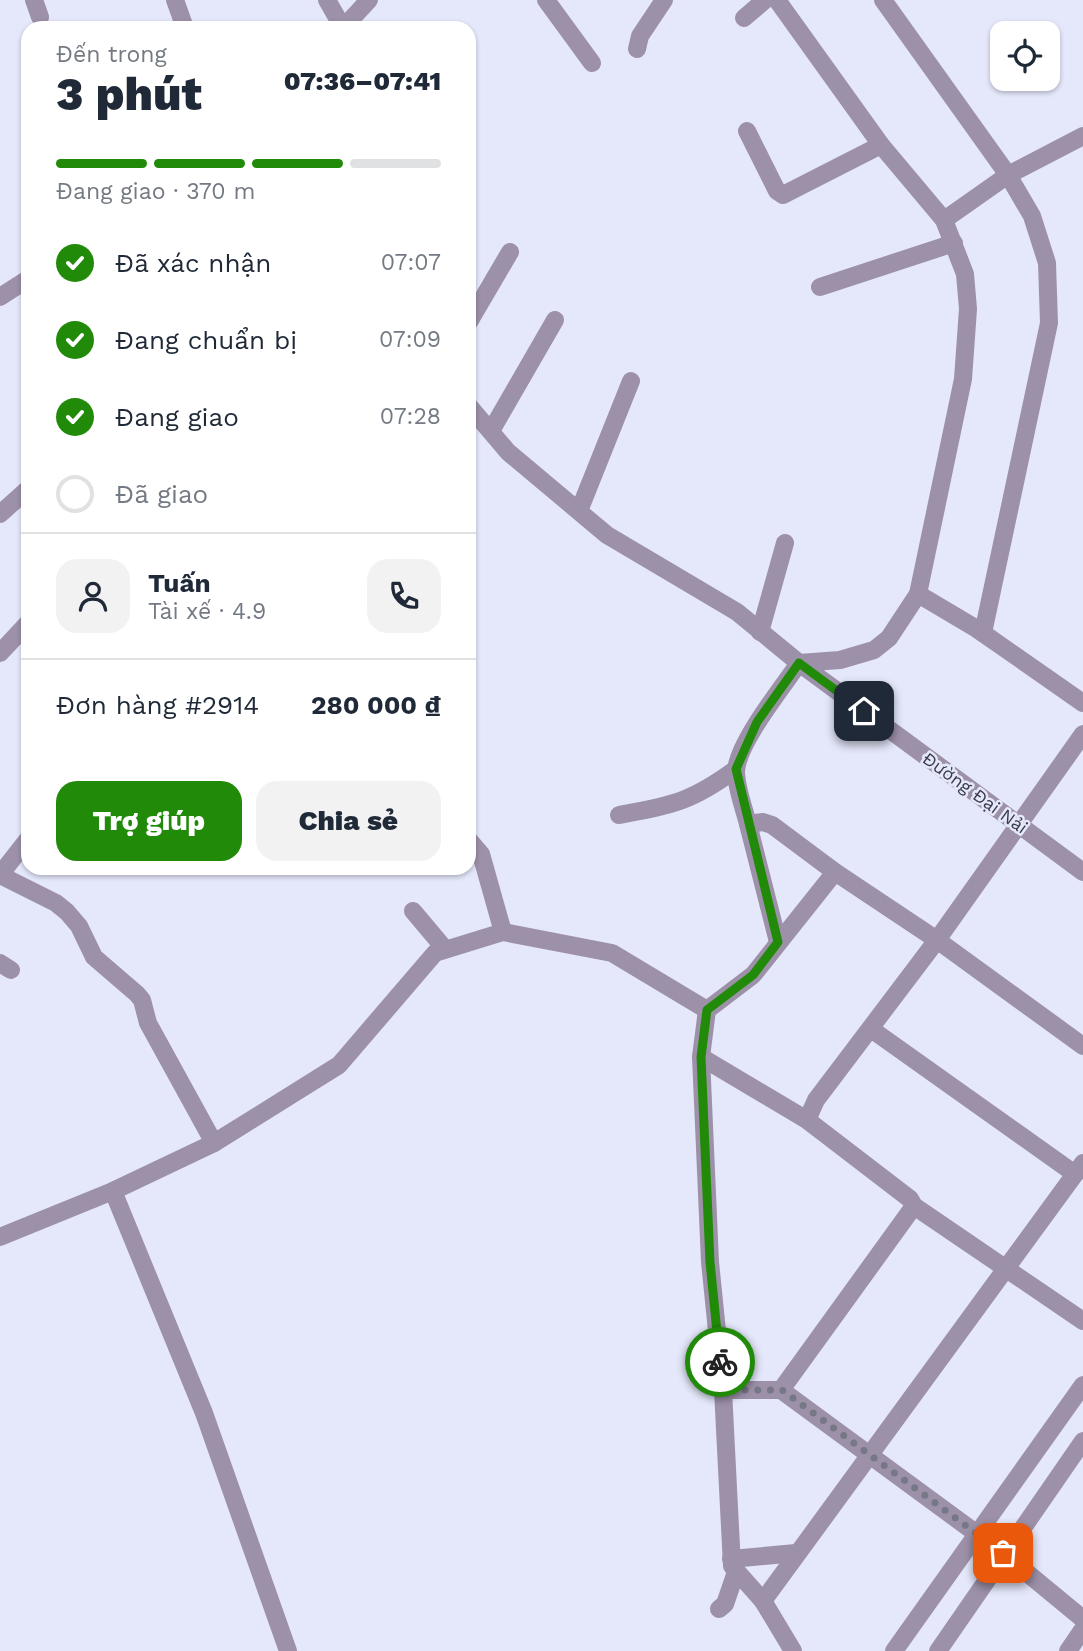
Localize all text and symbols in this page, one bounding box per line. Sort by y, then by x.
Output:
map controls [990,21,1060,91]
button: locate [990,21,1060,91]
text: Đến trong [56,41,167,68]
text: 07:36–07:41 [284,66,441,96]
text: 3 phút [56,67,202,121]
text: Đang giao · 370 m [56,178,255,205]
icon: check [56,244,94,282]
text: Đã xác nhận [115,248,271,278]
text: 07:07 [381,249,441,276]
icon: check [56,321,94,359]
text: Đang chuẩn bị [115,325,297,355]
text: 07:09 [379,326,441,353]
icon: check [56,398,94,436]
text: Đang giao [115,402,239,432]
text: 07:28 [380,403,441,430]
text: Đã giao [115,479,208,509]
button: person [56,559,130,633]
button: phone [367,559,441,633]
text: Tuấn [148,568,211,598]
text: Tài xế · 4.9 [148,598,266,625]
pin [834,681,894,741]
text: Đơn hàng #2914 [56,690,259,720]
text: 280 000 ₫ [311,690,441,720]
icon: home [845,692,883,730]
street label: Đường Đại Nải [919,748,1032,838]
button: Trợ giúp [56,781,242,861]
button: Chia sẻ [256,781,441,861]
courier [685,1327,755,1397]
icon: bike [701,1343,739,1381]
pin [973,1523,1033,1583]
icon: bag [984,1534,1022,1572]

